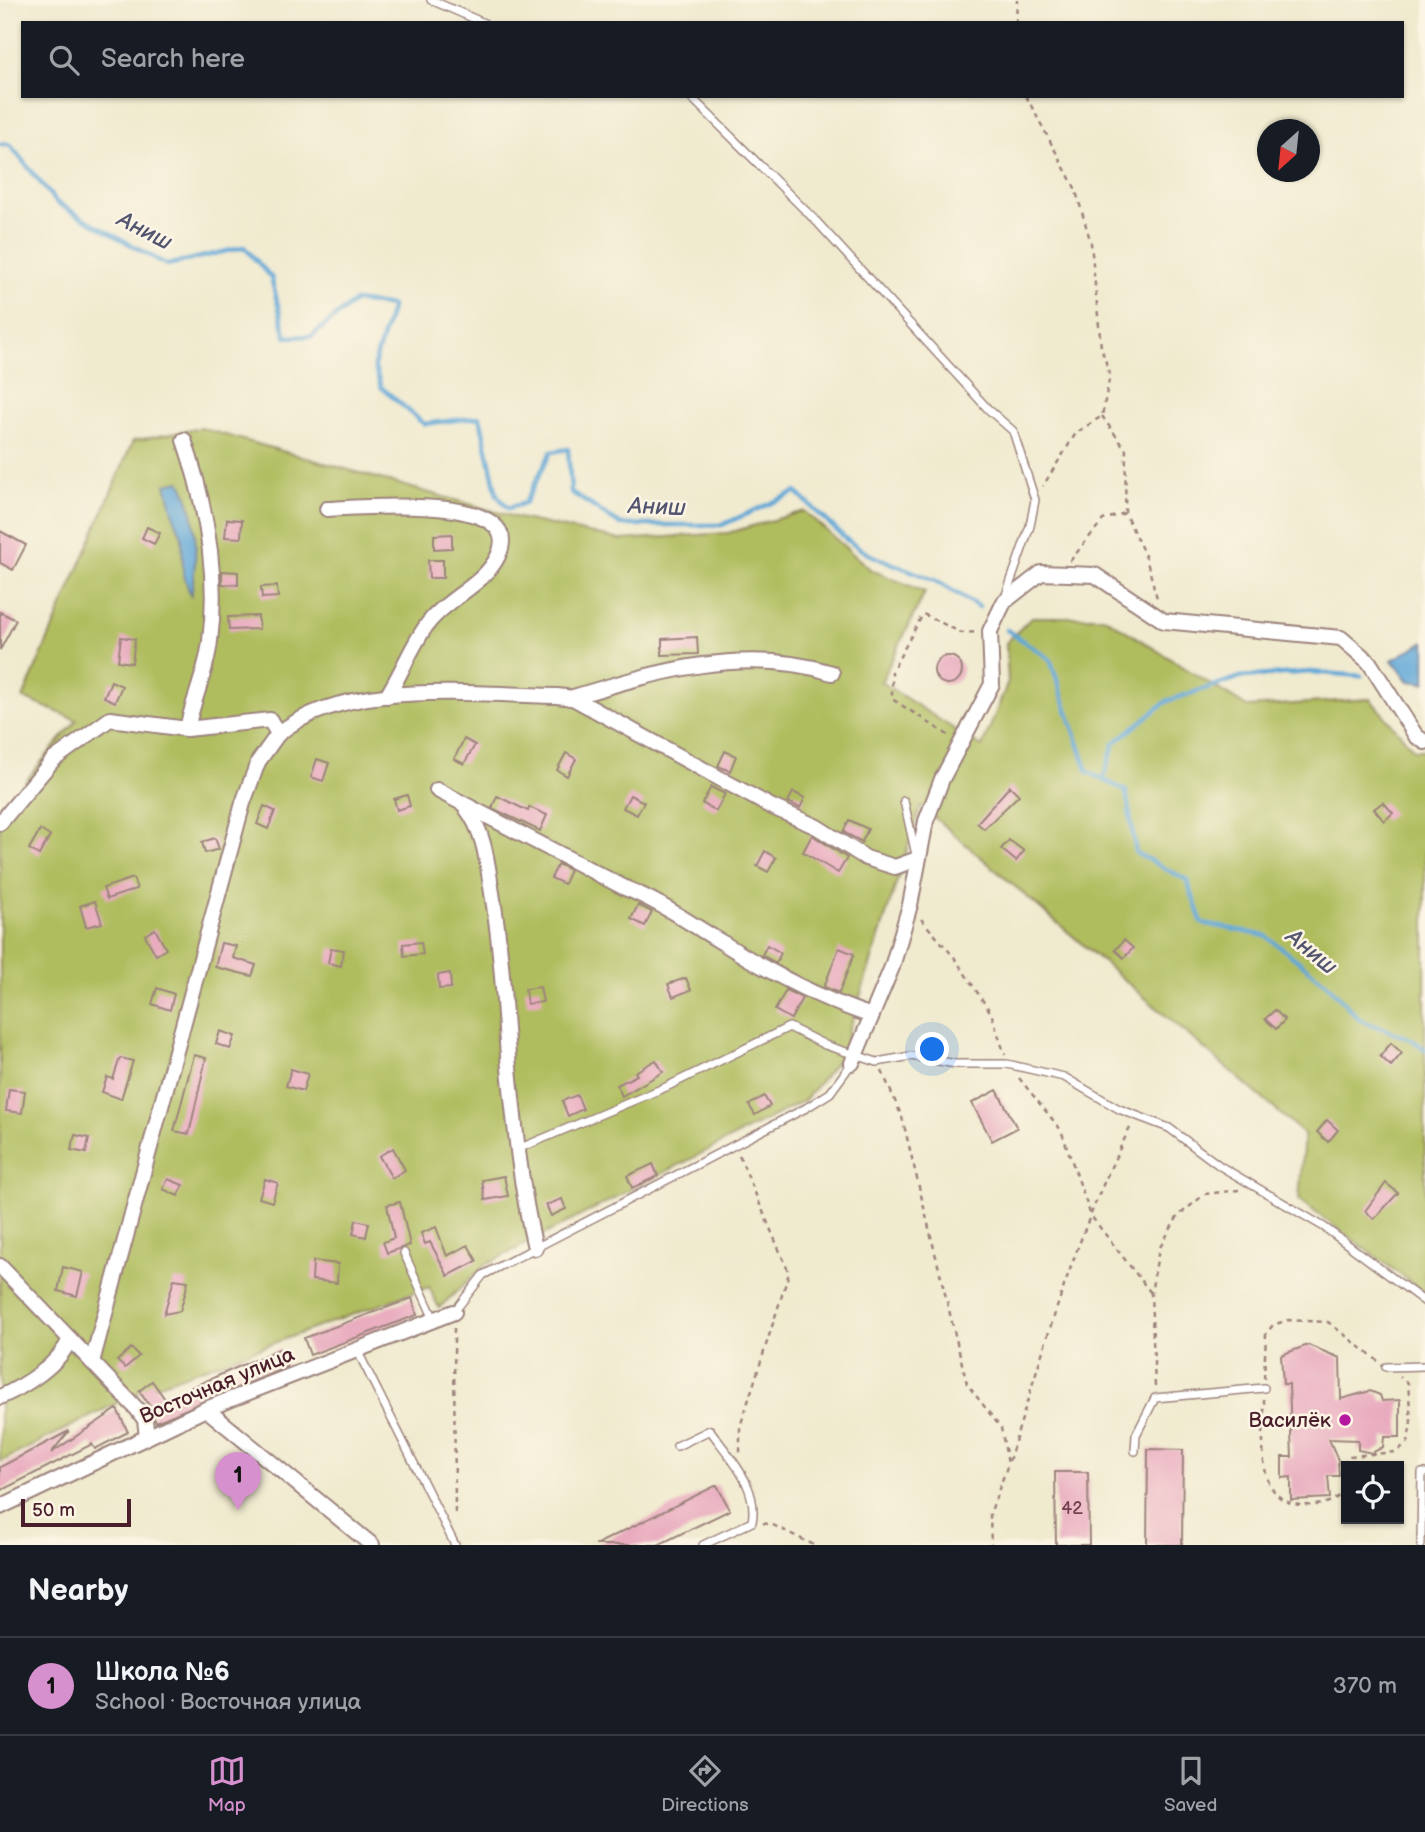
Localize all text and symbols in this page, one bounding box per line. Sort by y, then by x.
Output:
search box [21,21,1404,98]
icon: search [45,41,83,79]
text: Search here [101,44,245,75]
north arrow [1257,119,1320,182]
water label: Аниш [111,204,177,257]
water label: Аниш [626,492,686,522]
water label: Аниш [1279,922,1343,981]
your location [915,1032,949,1066]
street label: Восточная улица [136,1341,299,1429]
place label: Василёк [1249,1408,1331,1433]
marker: Василёк [1337,1412,1353,1428]
pin: 1 [215,1452,261,1510]
map controls [1341,1461,1404,1524]
button: locate [1341,1461,1404,1524]
scale bar [21,1496,131,1528]
house number: 42 [1061,1498,1083,1519]
text: 50 m [32,1499,75,1522]
text: Nearby [28,1573,128,1609]
text: Школа №6 [95,1657,230,1688]
text: 1 [46,1672,56,1700]
text: 370 m [1333,1672,1397,1700]
text: School · Восточная улица [95,1688,361,1716]
tab: Map [208,1752,246,1817]
tab: Directions [661,1752,749,1817]
tab: Saved [1164,1752,1217,1817]

